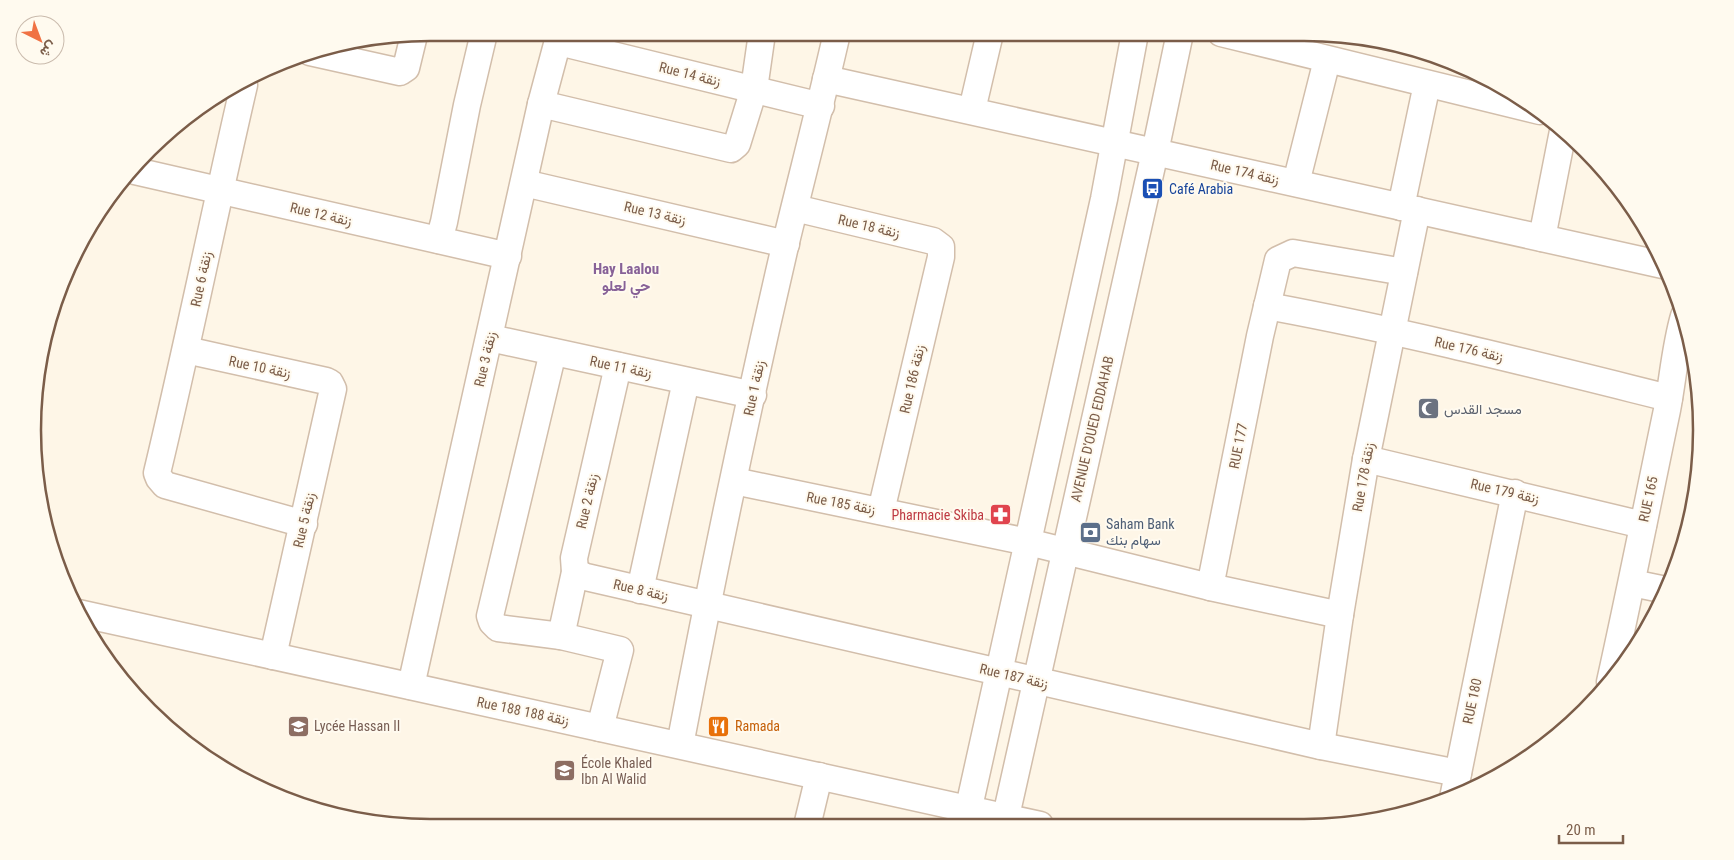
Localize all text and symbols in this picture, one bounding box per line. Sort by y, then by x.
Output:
north arrow [15,15,65,65]
text: ش [36,37,60,61]
street label: Rue 14 زنقة [657,59,723,90]
street label: Rue 174 زنقة [1209,156,1281,189]
bus stop icon: Café Arabia [1141,177,1165,201]
place label: Café Arabia [1169,181,1233,197]
street label: Rue 13 زنقة [622,198,688,229]
street label: Rue 12 زنقة [288,199,354,230]
street label: Rue 18 زنقة [836,211,902,242]
street label: Rue 6 زنقة [187,250,216,308]
district label: Hay Laalou حي لعلو [593,260,659,299]
street label: Rue 3 زنقة [471,330,500,388]
street label: Rue 176 زنقة [1433,333,1505,366]
street label: Rue 186 زنقة [896,343,929,415]
street label: Rue 10 زنقة [227,353,293,382]
street label: Rue 11 زنقة [588,353,654,382]
street label: AVENUE D'OUED EDDAHAB [1067,354,1117,504]
street label: Rue 1 زنقة [740,359,769,417]
mosque icon: مسجد القدس [1416,397,1440,421]
place label: مسجد القدس [1444,401,1522,418]
street label: RUE 177 [1226,422,1250,470]
street label: Rue 178 زنقة [1349,441,1378,513]
street label: Rue 2 زنقة [573,472,602,530]
street label: Rue 179 زنقة [1469,475,1541,508]
street label: RUE 165 [1635,475,1661,523]
street label: Rue 185 زنقة [805,488,877,519]
street label: Rue 5 زنقة [290,491,319,549]
pharmacy icon: Pharmacie Skiba [988,503,1012,527]
place label: Pharmacie Skiba [891,507,984,523]
place label: Saham Bank سهام بنك [1106,516,1175,549]
bank icon: Saham Bank سهام بنك [1078,520,1102,544]
street label: Rue 8 زنقة [612,576,670,605]
street label: Rue 187 زنقة [978,660,1050,693]
street label: RUE 180 [1459,677,1485,725]
street label: Rue 188 زنقة 188 [475,693,571,730]
school or university icon: Lycée Hassan II [286,714,310,738]
restaurant icon: Ramada [707,714,731,738]
place label: Lycée Hassan II [314,718,400,734]
place label: Ramada [735,718,780,734]
place label: École Khaled Ibn Al Walid [581,754,652,787]
school or university icon: École Khaled Ibn Al Walid [553,759,577,783]
scale bar [1559,812,1623,844]
text: 20 m [1566,821,1596,839]

